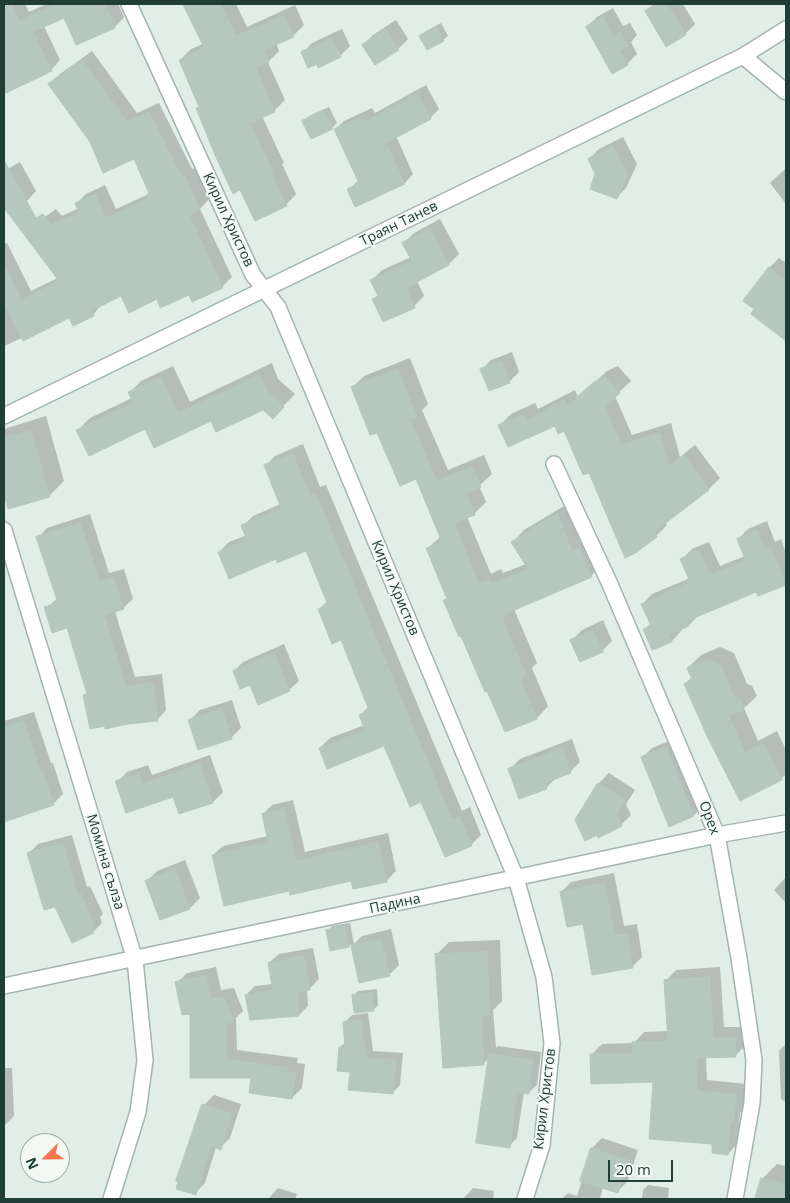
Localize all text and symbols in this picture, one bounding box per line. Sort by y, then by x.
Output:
street label: Кирил Христов [199,170,257,270]
street label: Траян Танев [357,198,441,250]
street label: Кирил Христов [367,538,423,638]
street label: Орех [695,799,723,837]
street label: Момина сълза [82,812,128,912]
street label: Падина [368,890,422,918]
street label: Кирил Христов [530,1047,560,1151]
north arrow [20,1133,70,1183]
scale bar [610,1150,675,1182]
text: N [21,1155,43,1173]
text: 20 m [616,1159,651,1179]

